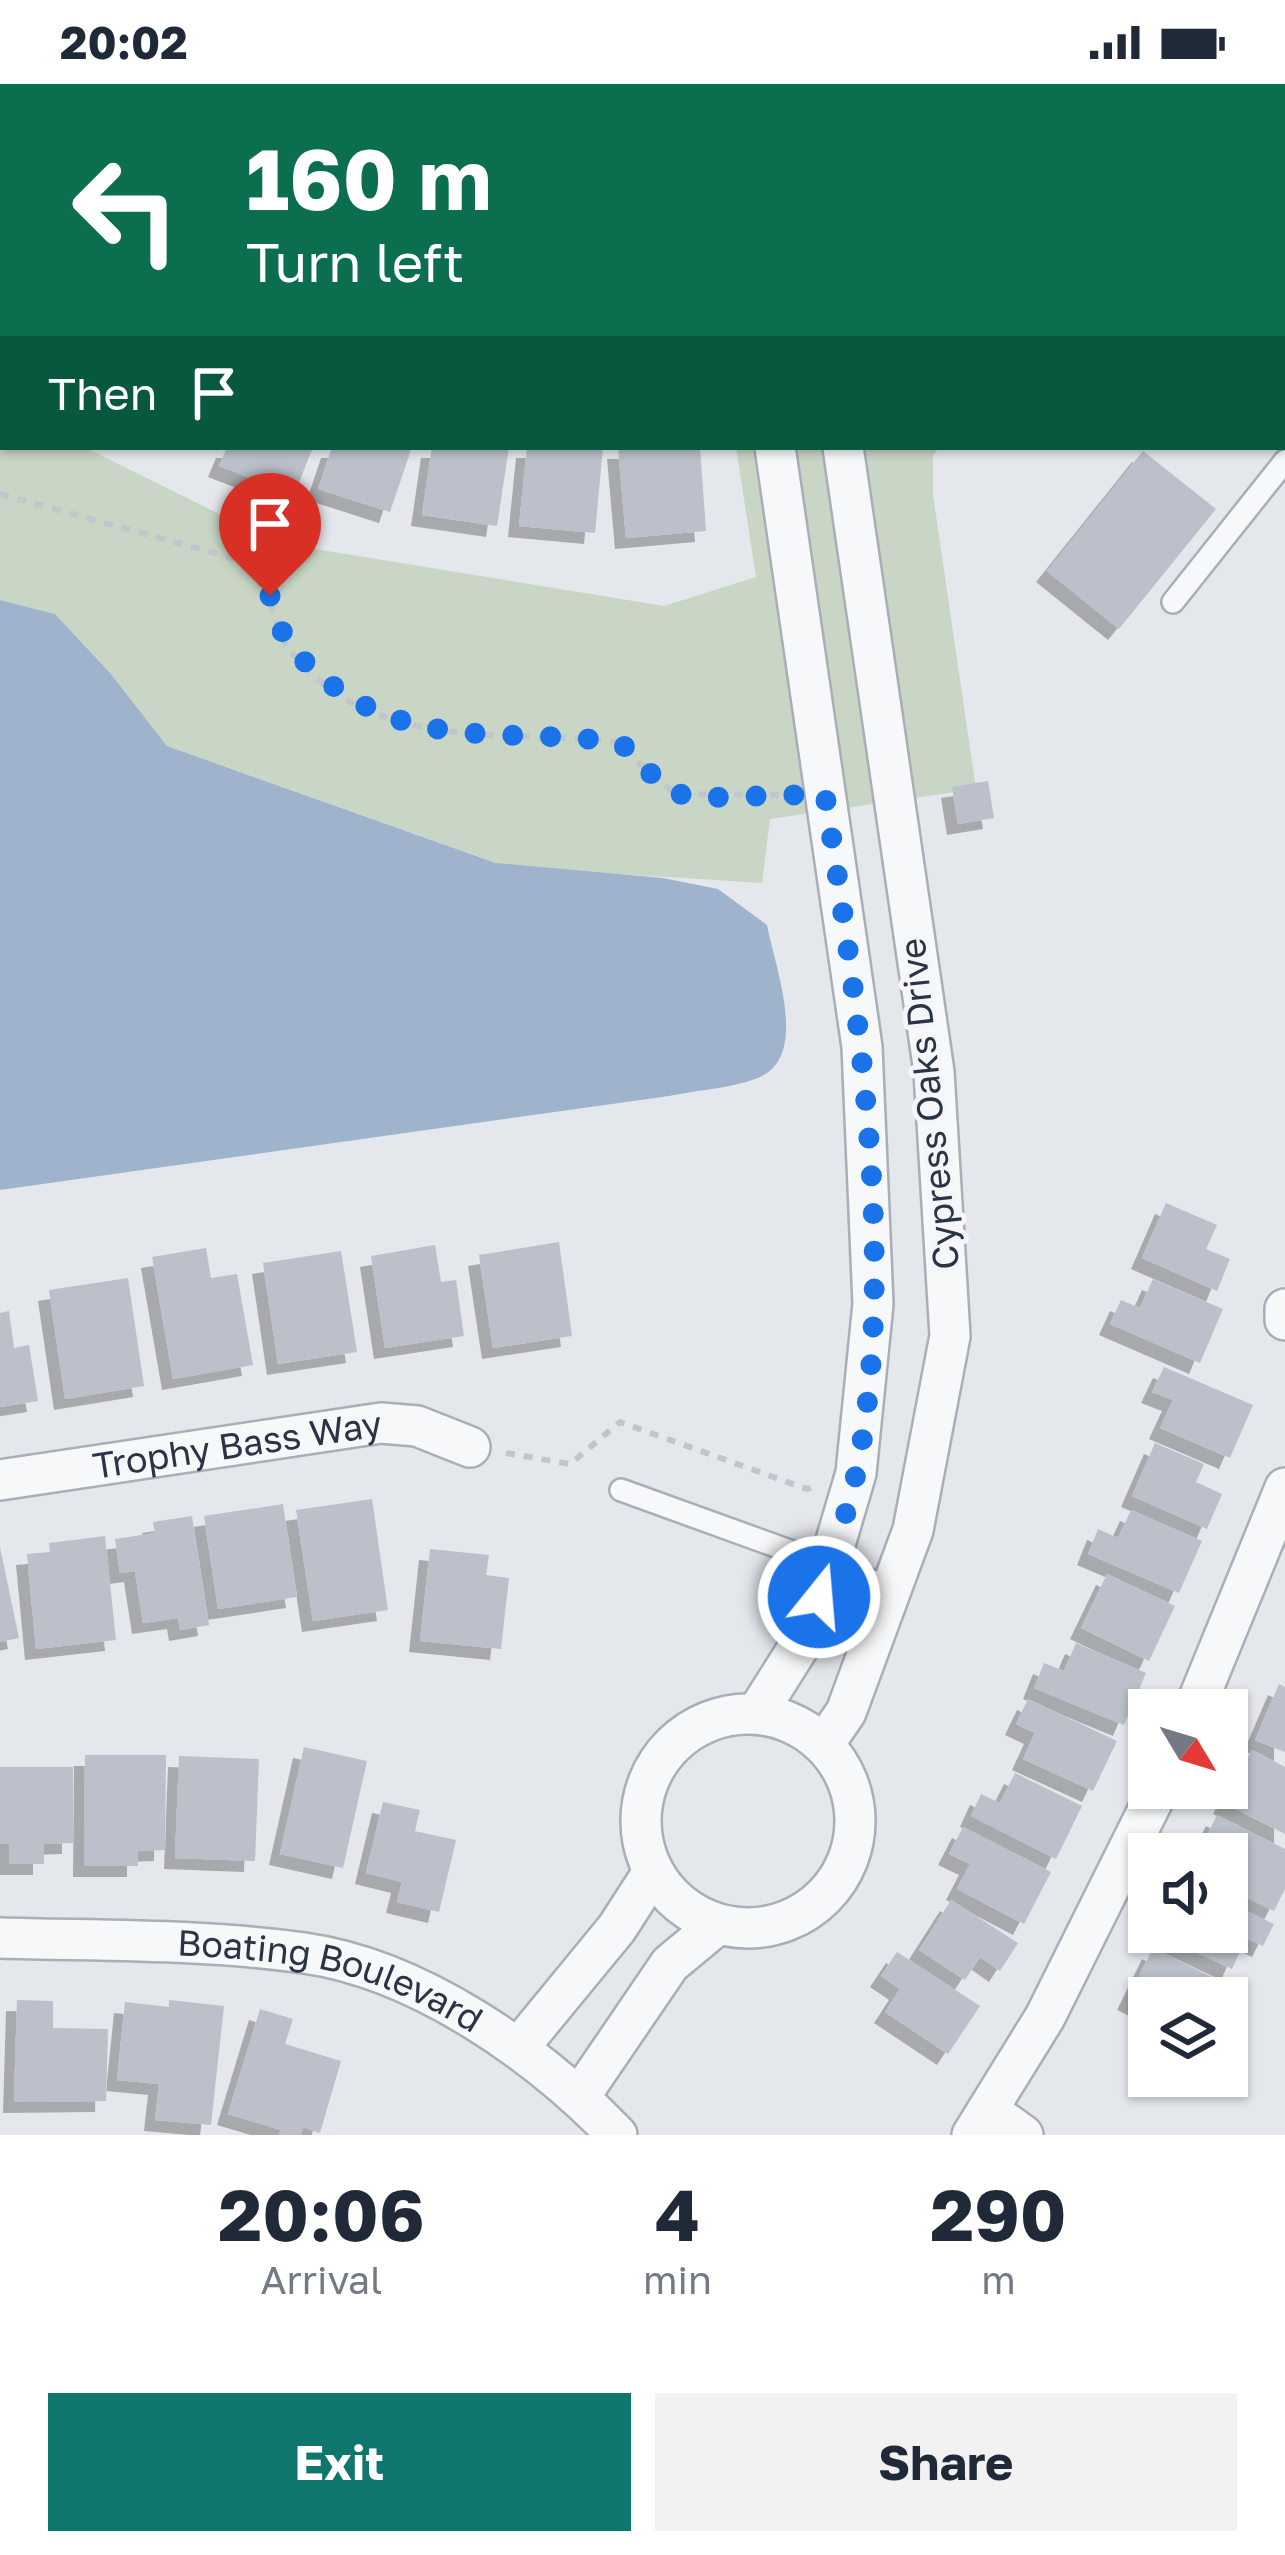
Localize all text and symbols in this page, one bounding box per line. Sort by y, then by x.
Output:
text: 20:02 [60,15,188,69]
text: 160 m [246,128,492,228]
icon: left [48,132,204,288]
text: Turn left [246,229,464,294]
icon: arrive [181,360,247,426]
text: Then [48,366,157,420]
pin [219,473,321,596]
icon: arrive [237,491,303,557]
street label: Cypress Oaks Drive [890,936,967,1272]
street label: Trophy Bass Way [90,1401,385,1487]
position arrow [756,1534,882,1660]
north arrow [1128,1689,1248,1809]
map controls [1128,1689,1248,2097]
button: sound [1128,1833,1248,1953]
street label: Boating Boulevard [176,1920,491,2040]
button: layers [1128,1977,1248,2097]
text: 20:06 [218,2170,425,2257]
text: 4 [655,2170,700,2257]
text: 290 [930,2170,1067,2257]
text: Arrival [260,2256,383,2303]
text: min [643,2256,712,2303]
text: m [981,2256,1016,2303]
button: Exit [48,2393,631,2531]
button: Share [655,2393,1237,2531]

